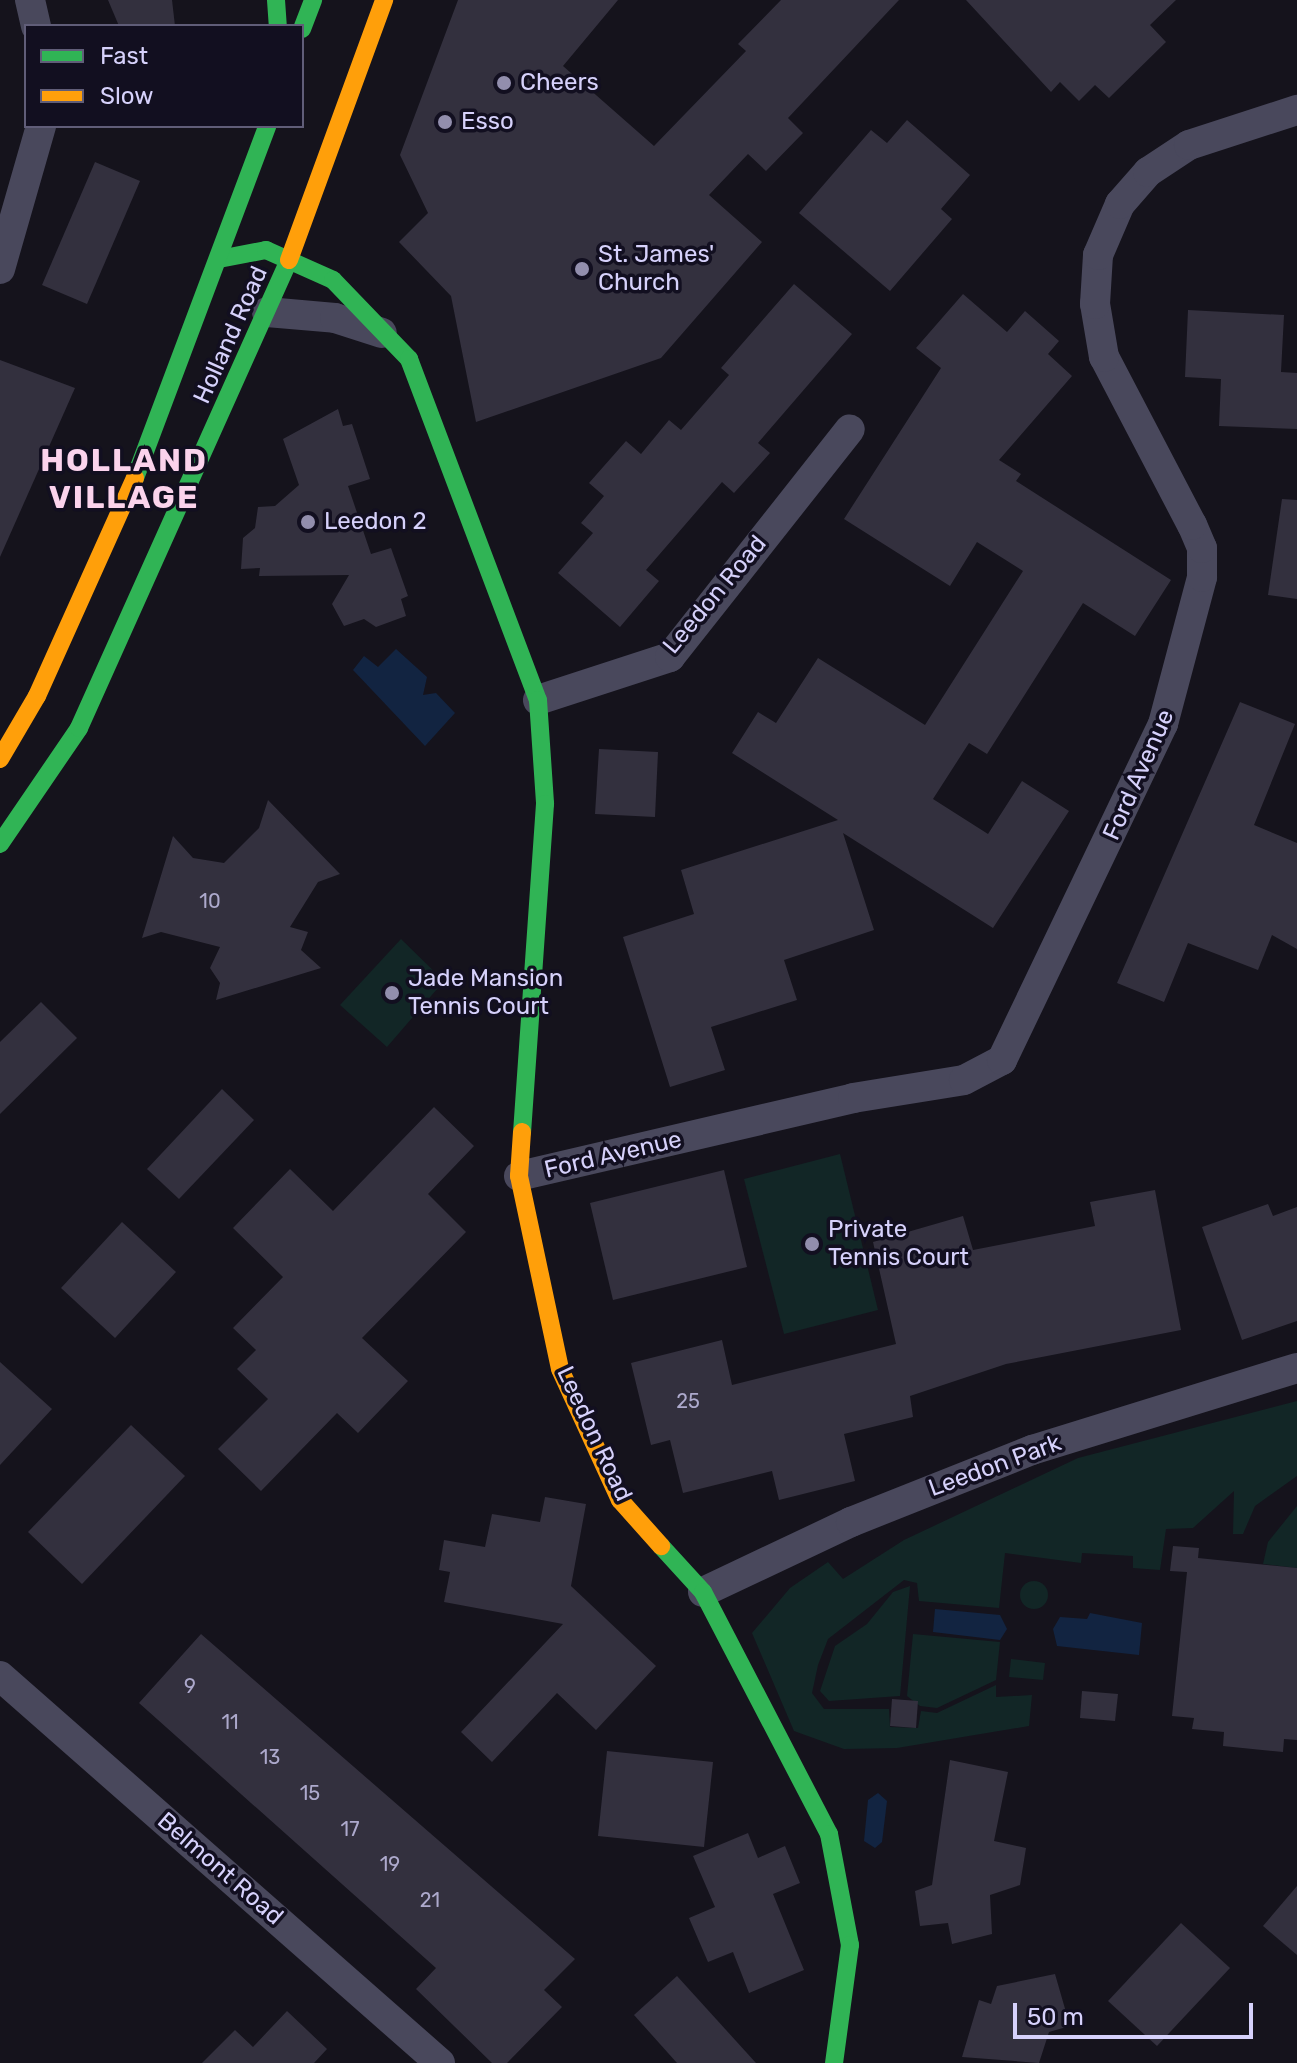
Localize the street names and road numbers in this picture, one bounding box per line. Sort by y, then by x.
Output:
street label: Holland Road [188,262,274,408]
street label: Leedon Road [657,530,773,660]
street label: Ford Avenue [1097,705,1181,845]
street label: Ford Avenue [541,1125,685,1185]
street label: Leedon Road [550,1362,638,1506]
street label: Leedon Park [925,1429,1065,1503]
street label: Belmont Road [151,1807,289,1931]

